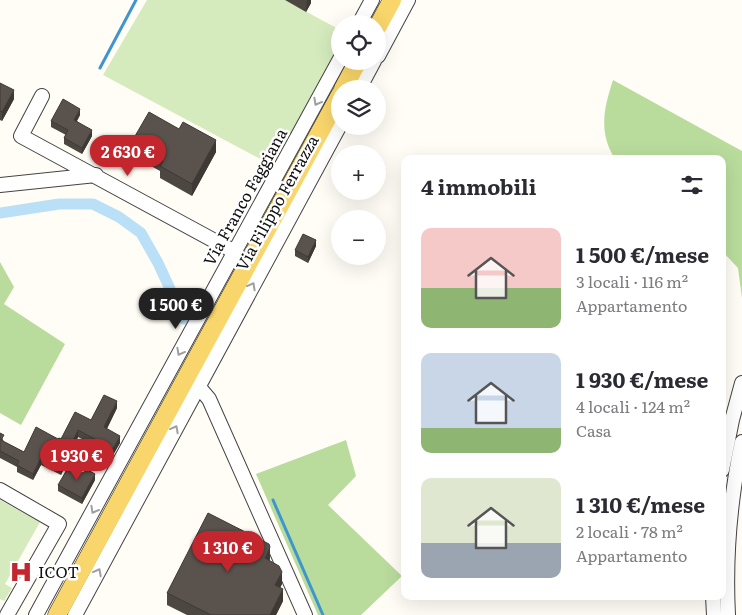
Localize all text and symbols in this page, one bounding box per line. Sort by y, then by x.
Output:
map controls [331,15,386,265]
button: locate [331,15,386,70]
button: layers [331,80,386,135]
one-way arrow [313,97,323,106]
street label: Via Franco Faggiana [196,123,292,270]
street label: Via Filippo Ferrazza [229,130,324,275]
pin: 2 630 € [82,134,174,177]
text: 2 630 € [101,139,155,163]
button: + [331,145,386,200]
text: 4 immobili [421,170,536,201]
icon: filters [678,171,706,199]
button: − [331,210,386,265]
text: 1 500 €/mese [576,238,709,269]
icon: home [461,248,521,308]
text: 3 locali · 116 m² [576,269,688,293]
one-way arrow [246,282,256,291]
pin: 1 500 € [130,288,222,330]
text: 1 500 € [150,292,202,316]
text: Appartamento [576,293,687,317]
one-way arrow [176,347,186,356]
text: 1 930 €/mese [576,363,708,394]
icon: home [461,373,521,433]
text: 4 locali · 124 m² [576,394,690,418]
text: Casa [576,418,611,442]
one-way arrow [168,425,178,434]
pin: 1 930 € [31,438,123,481]
text: 1 930 € [51,443,103,467]
text: 1 310 €/mese [576,488,705,519]
icon: home [461,498,521,558]
one-way arrow [90,505,100,514]
text: 2 locali · 78 m² [576,519,683,543]
pin: 1 310 € [182,530,274,573]
text: 1 310 € [203,535,253,559]
text: Appartamento [576,543,687,567]
hospital icon: ICOT [8,559,34,585]
place label: ICOT [38,559,79,583]
one-way arrow [92,568,102,577]

